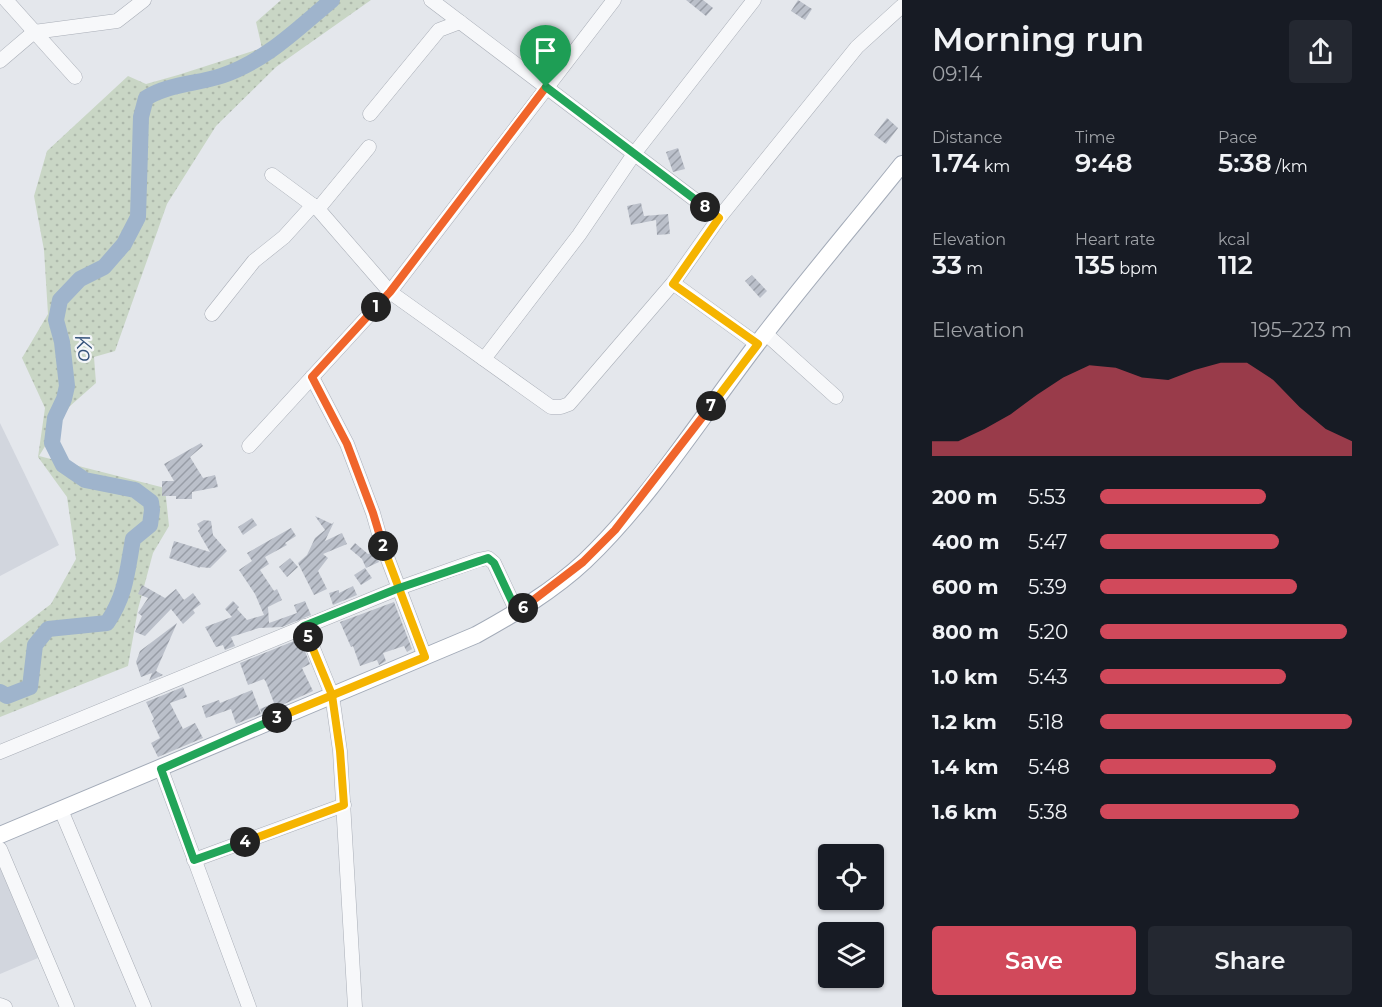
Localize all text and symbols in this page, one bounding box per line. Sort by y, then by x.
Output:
text: Morning run [932,19,1144,59]
button: share [1289,20,1352,83]
pin [520,25,571,87]
icon: arrive [529,34,562,67]
text: 09:14 [932,62,982,86]
text: Distance [932,128,1002,147]
text: Time [1075,128,1115,147]
text: Pace [1218,128,1257,147]
text: 1.74 [932,147,980,179]
text: 9:48 [1075,147,1133,179]
text: 5:38 [1218,147,1272,179]
text: km [980,157,1010,176]
text: /km [1272,157,1308,176]
pin: 8 [690,192,720,222]
text: 8 [700,197,710,216]
text: Elevation [932,230,1006,249]
text: Heart rate [1075,230,1155,249]
text: kcal [1218,230,1250,249]
text: 33 [932,249,962,281]
text: 135 [1075,249,1115,281]
text: 112 [1218,249,1253,281]
text: m [962,259,983,278]
text: bpm [1115,259,1158,278]
pin: 1 [361,292,391,322]
text: 1 [373,297,379,316]
text: Elevation [932,318,1024,342]
text: 195–223 m [1251,318,1352,342]
water label: Ko [70,332,99,364]
pin: 7 [696,391,726,421]
text: 7 [706,396,716,415]
text: 200 m [932,485,998,509]
text: 5:53 [1028,485,1066,509]
text: 400 m [932,530,1000,554]
text: 5:47 [1028,530,1068,554]
pin: 2 [368,531,398,561]
text: 2 [378,536,388,555]
text: 600 m [932,575,999,599]
text: 5:39 [1028,575,1067,599]
pin: 6 [508,593,538,623]
text: 6 [518,598,528,617]
text: 800 m [932,620,999,644]
text: 5:20 [1028,620,1068,644]
pin: 5 [293,622,323,652]
text: 5 [303,627,313,646]
text: 1.0 km [932,665,998,689]
text: 5:43 [1028,665,1068,689]
pin: 3 [262,703,292,733]
text: 3 [272,708,282,727]
text: 1.2 km [932,710,997,734]
text: 5:18 [1028,710,1064,734]
text: 1.4 km [932,755,999,779]
text: 5:48 [1028,755,1070,779]
text: 1.6 km [932,800,997,824]
text: 5:38 [1028,800,1068,824]
pin: 4 [230,827,260,857]
text: 4 [239,832,251,851]
map controls [818,844,884,988]
button: locate [818,844,884,910]
button: layers [818,922,884,988]
button: Save [932,926,1136,995]
button: Share [1148,926,1352,995]

